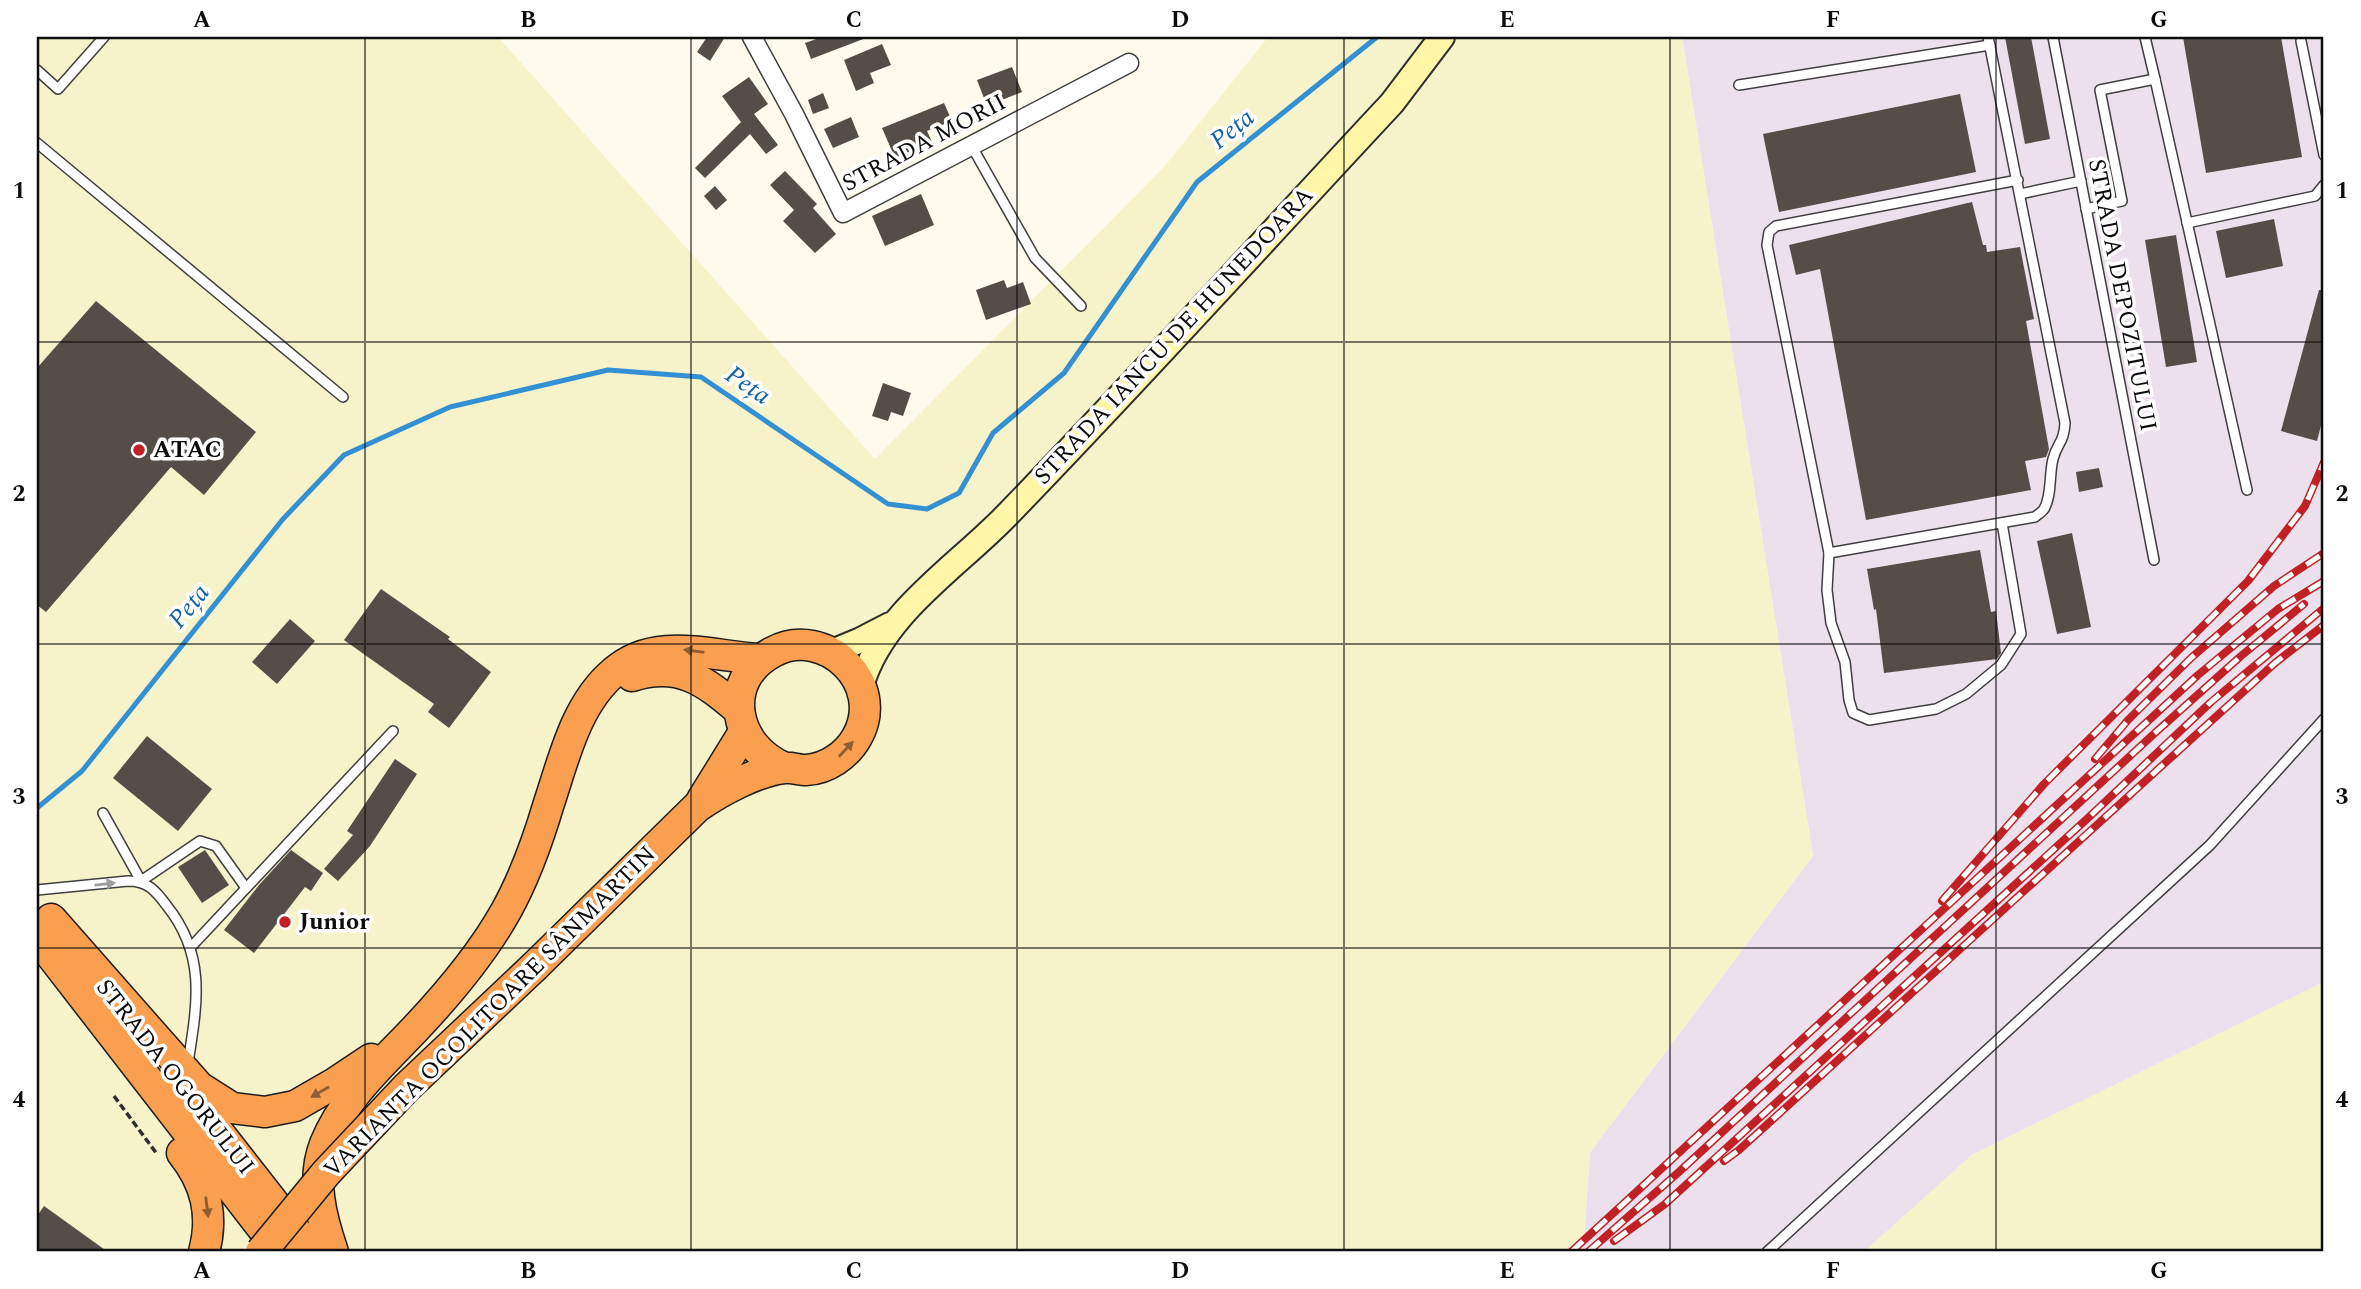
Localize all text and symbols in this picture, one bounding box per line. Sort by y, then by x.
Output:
text: A [193,3,211,38]
text: B [520,3,536,38]
text: C [846,3,862,38]
text: D [1171,3,1189,38]
text: E [1499,3,1515,38]
text: F [1826,3,1840,38]
text: G [2150,3,2168,38]
street label: STRADA MORII [835,84,1013,202]
water label: Peța [1201,98,1263,160]
street label: STRADA DEPOZITULUI [2078,156,2166,434]
text: 1 [13,174,25,209]
text: 1 [2336,174,2348,209]
street label: STRADA IANCU DE HUNEDOARA [1026,179,1322,493]
water label: Peța [717,355,779,415]
place label: ATAC [153,432,222,468]
marker: ATAC [131,442,147,458]
text: 2 [13,477,26,512]
text: 2 [2336,477,2349,512]
water label: Peța [158,575,220,637]
one-way arrow [683,646,705,657]
one-way arrow [838,741,854,758]
text: 3 [13,780,26,815]
text: 3 [2336,780,2349,815]
street label: VARIANTA OCOLITOARE SÂNMARTIN [315,837,665,1187]
one-way arrow [94,878,116,889]
place label: Junior [299,904,370,940]
marker: Junior [277,914,293,930]
street label: STRADA OGORULUI [87,971,263,1183]
text: 4 [13,1083,26,1118]
text: 4 [2336,1083,2349,1118]
one-way arrow [310,1086,330,1098]
one-way arrow [202,1196,213,1218]
text: A [193,1254,211,1289]
text: B [520,1254,536,1289]
text: C [846,1254,862,1289]
text: D [1171,1254,1189,1289]
text: E [1499,1254,1515,1289]
text: F [1826,1254,1840,1289]
text: G [2150,1254,2168,1289]

